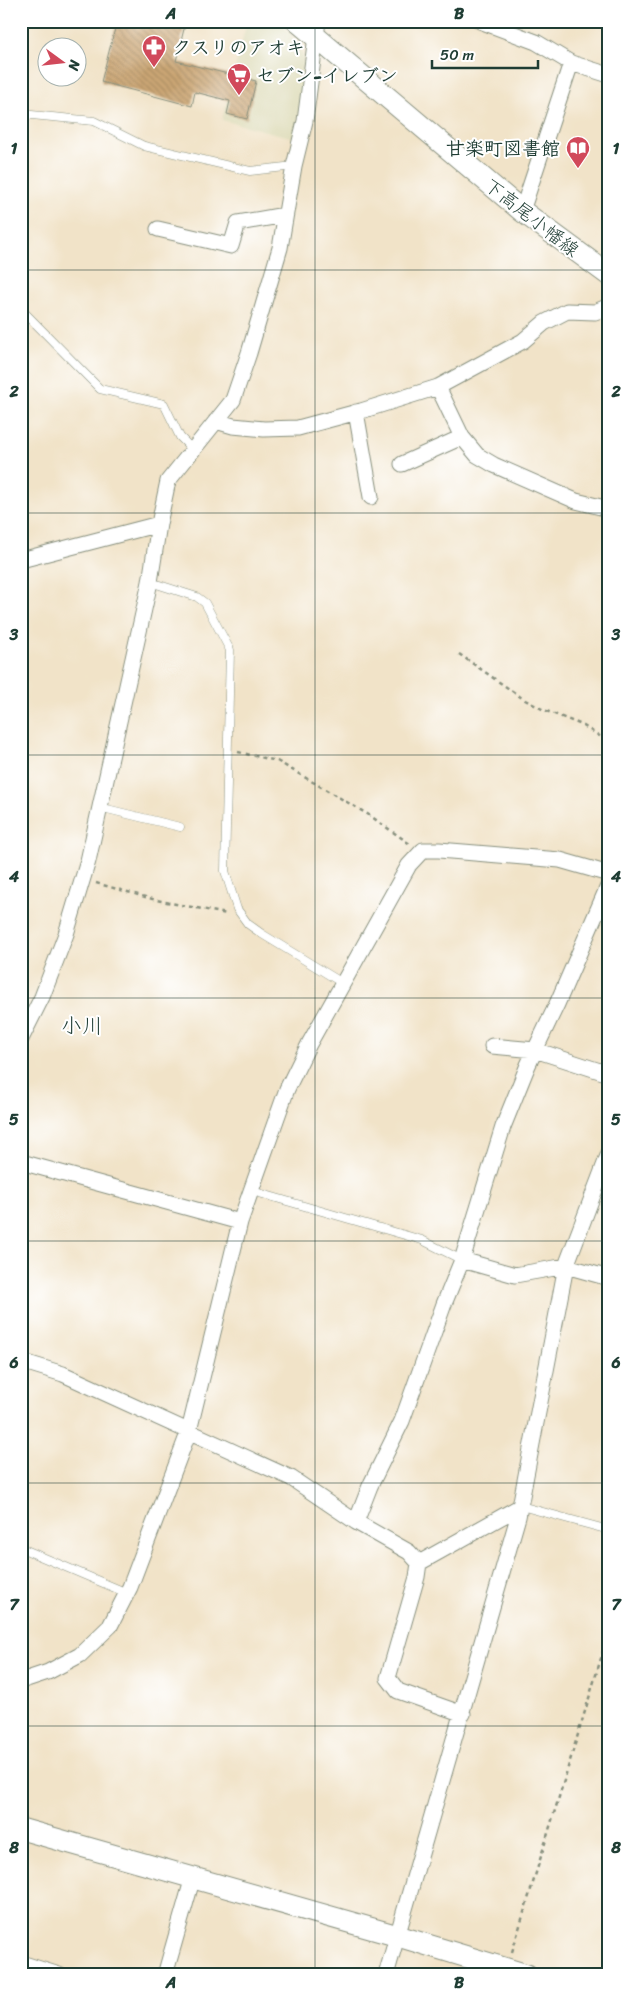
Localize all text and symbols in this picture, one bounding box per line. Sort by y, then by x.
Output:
text: A [165,0,176,28]
text: B [454,0,465,28]
place label: クスリのアオキ [172,31,305,64]
pharmacy icon: クスリのアオキ [141,34,167,68]
north arrow [38,38,88,88]
scale bar [432,38,539,70]
text: 50 m [440,42,475,68]
text: N [61,56,88,73]
place label: セブン-イレブン [256,59,398,92]
supermarket icon: セブン-イレブン [226,62,252,96]
place label: 甘楽町図書館 [446,132,560,165]
text: 1 [11,134,18,163]
text: 1 [613,134,620,163]
library icon: 甘楽町図書館 [565,135,591,169]
street label: 下高尾小幡線 [477,169,587,265]
text: 2 [8,377,19,406]
text: 2 [610,377,621,406]
text: 3 [9,620,19,649]
text: 3 [611,620,621,649]
text: 4 [8,862,19,891]
text: 4 [610,862,621,891]
district label: 小川 [61,1007,103,1045]
text: 5 [9,1105,19,1134]
text: 5 [611,1105,621,1134]
text: 6 [8,1348,19,1377]
text: 6 [610,1348,621,1377]
text: 7 [9,1590,20,1619]
text: 7 [611,1590,622,1619]
text: 8 [8,1833,19,1862]
text: 8 [610,1833,621,1862]
text: A [165,1968,176,1996]
text: B [454,1968,465,1996]

